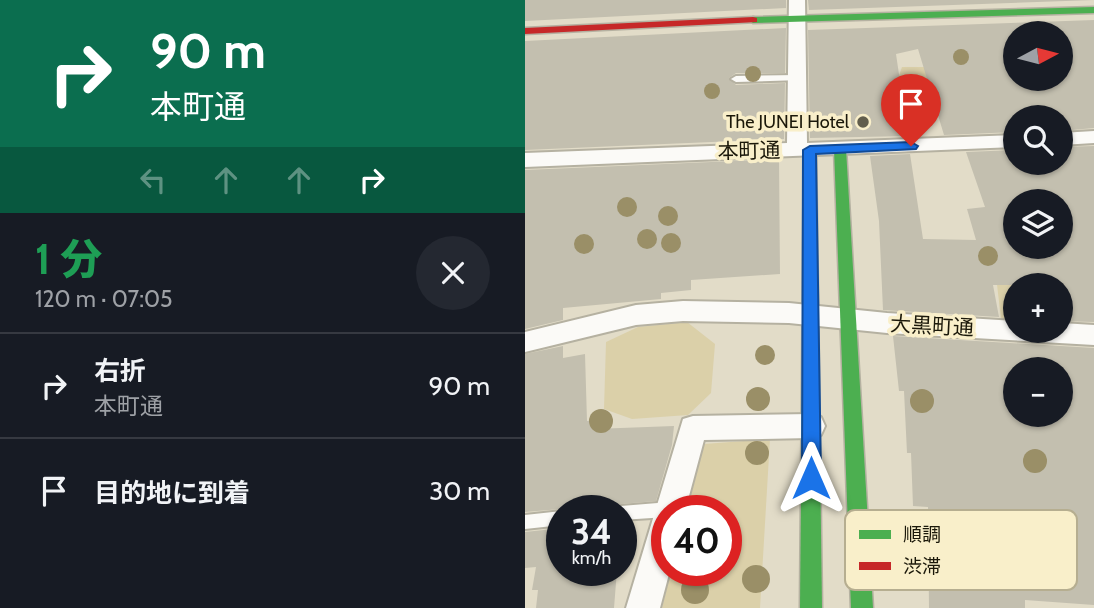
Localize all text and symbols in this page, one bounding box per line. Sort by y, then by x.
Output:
text: 90 m [150,21,266,80]
north arrow [1003,21,1073,91]
map controls [1003,21,1073,427]
icon: right [35,28,126,119]
pin [881,74,941,146]
icon: arrive [892,85,930,123]
text: 本町通 [150,87,246,126]
button: search [1003,105,1073,175]
place label: The JUNEI Hotel [726,111,850,133]
marker: The JUNEI Hotel [855,114,871,130]
street label: 本町通 [717,137,781,164]
icon: left [134,161,172,199]
icon: ahead [207,161,245,199]
icon: ahead [280,161,318,199]
icon: right [353,161,391,199]
button: layers [1003,189,1073,259]
text: 1 分 [35,233,102,285]
button: close [416,236,490,310]
button: + [1003,273,1073,343]
text: 120 m · 07:05 [35,285,172,313]
street label: 大黒町通 [889,311,975,340]
text: 右折 [94,355,146,387]
button: − [1003,357,1073,427]
icon: right [35,367,73,405]
text: 90 m [428,370,490,402]
text: 本町通 [94,392,163,420]
position arrow [774,441,848,515]
icon: arrive [35,472,73,510]
text: 30 m [429,475,490,507]
text: 目的地に到着 [94,477,250,509]
speed limit sign: 40 [651,495,742,586]
text: 34 [571,510,612,553]
legend [845,510,1077,590]
text: 順調 [903,523,941,546]
text: km/h [572,547,611,569]
text: 渋滞 [903,555,941,578]

